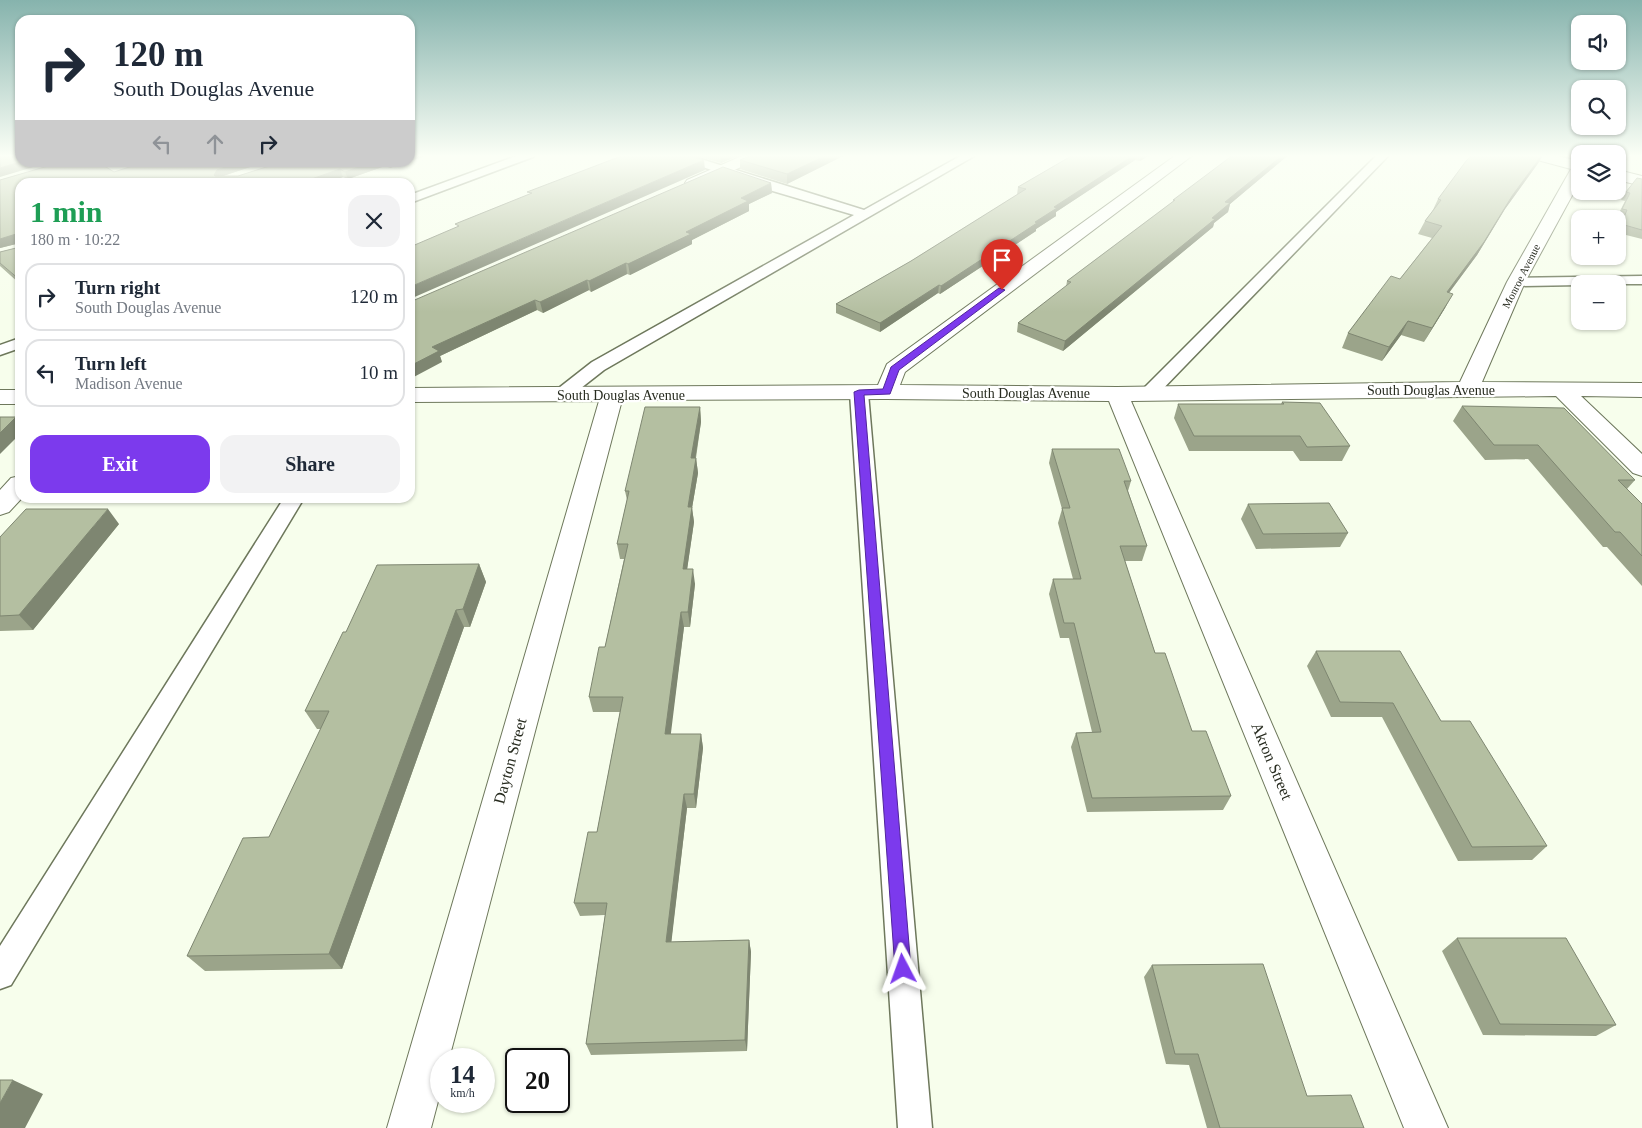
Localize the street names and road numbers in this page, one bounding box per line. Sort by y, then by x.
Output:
street label: Monroe Avenue [1500,242,1542,310]
street label: South Douglas Avenue [1367,383,1495,398]
street label: South Douglas Avenue [962,386,1090,401]
street label: South Douglas Avenue [557,388,685,403]
street label: Dayton Street [490,716,531,806]
street label: Akron Street [1248,720,1296,803]

